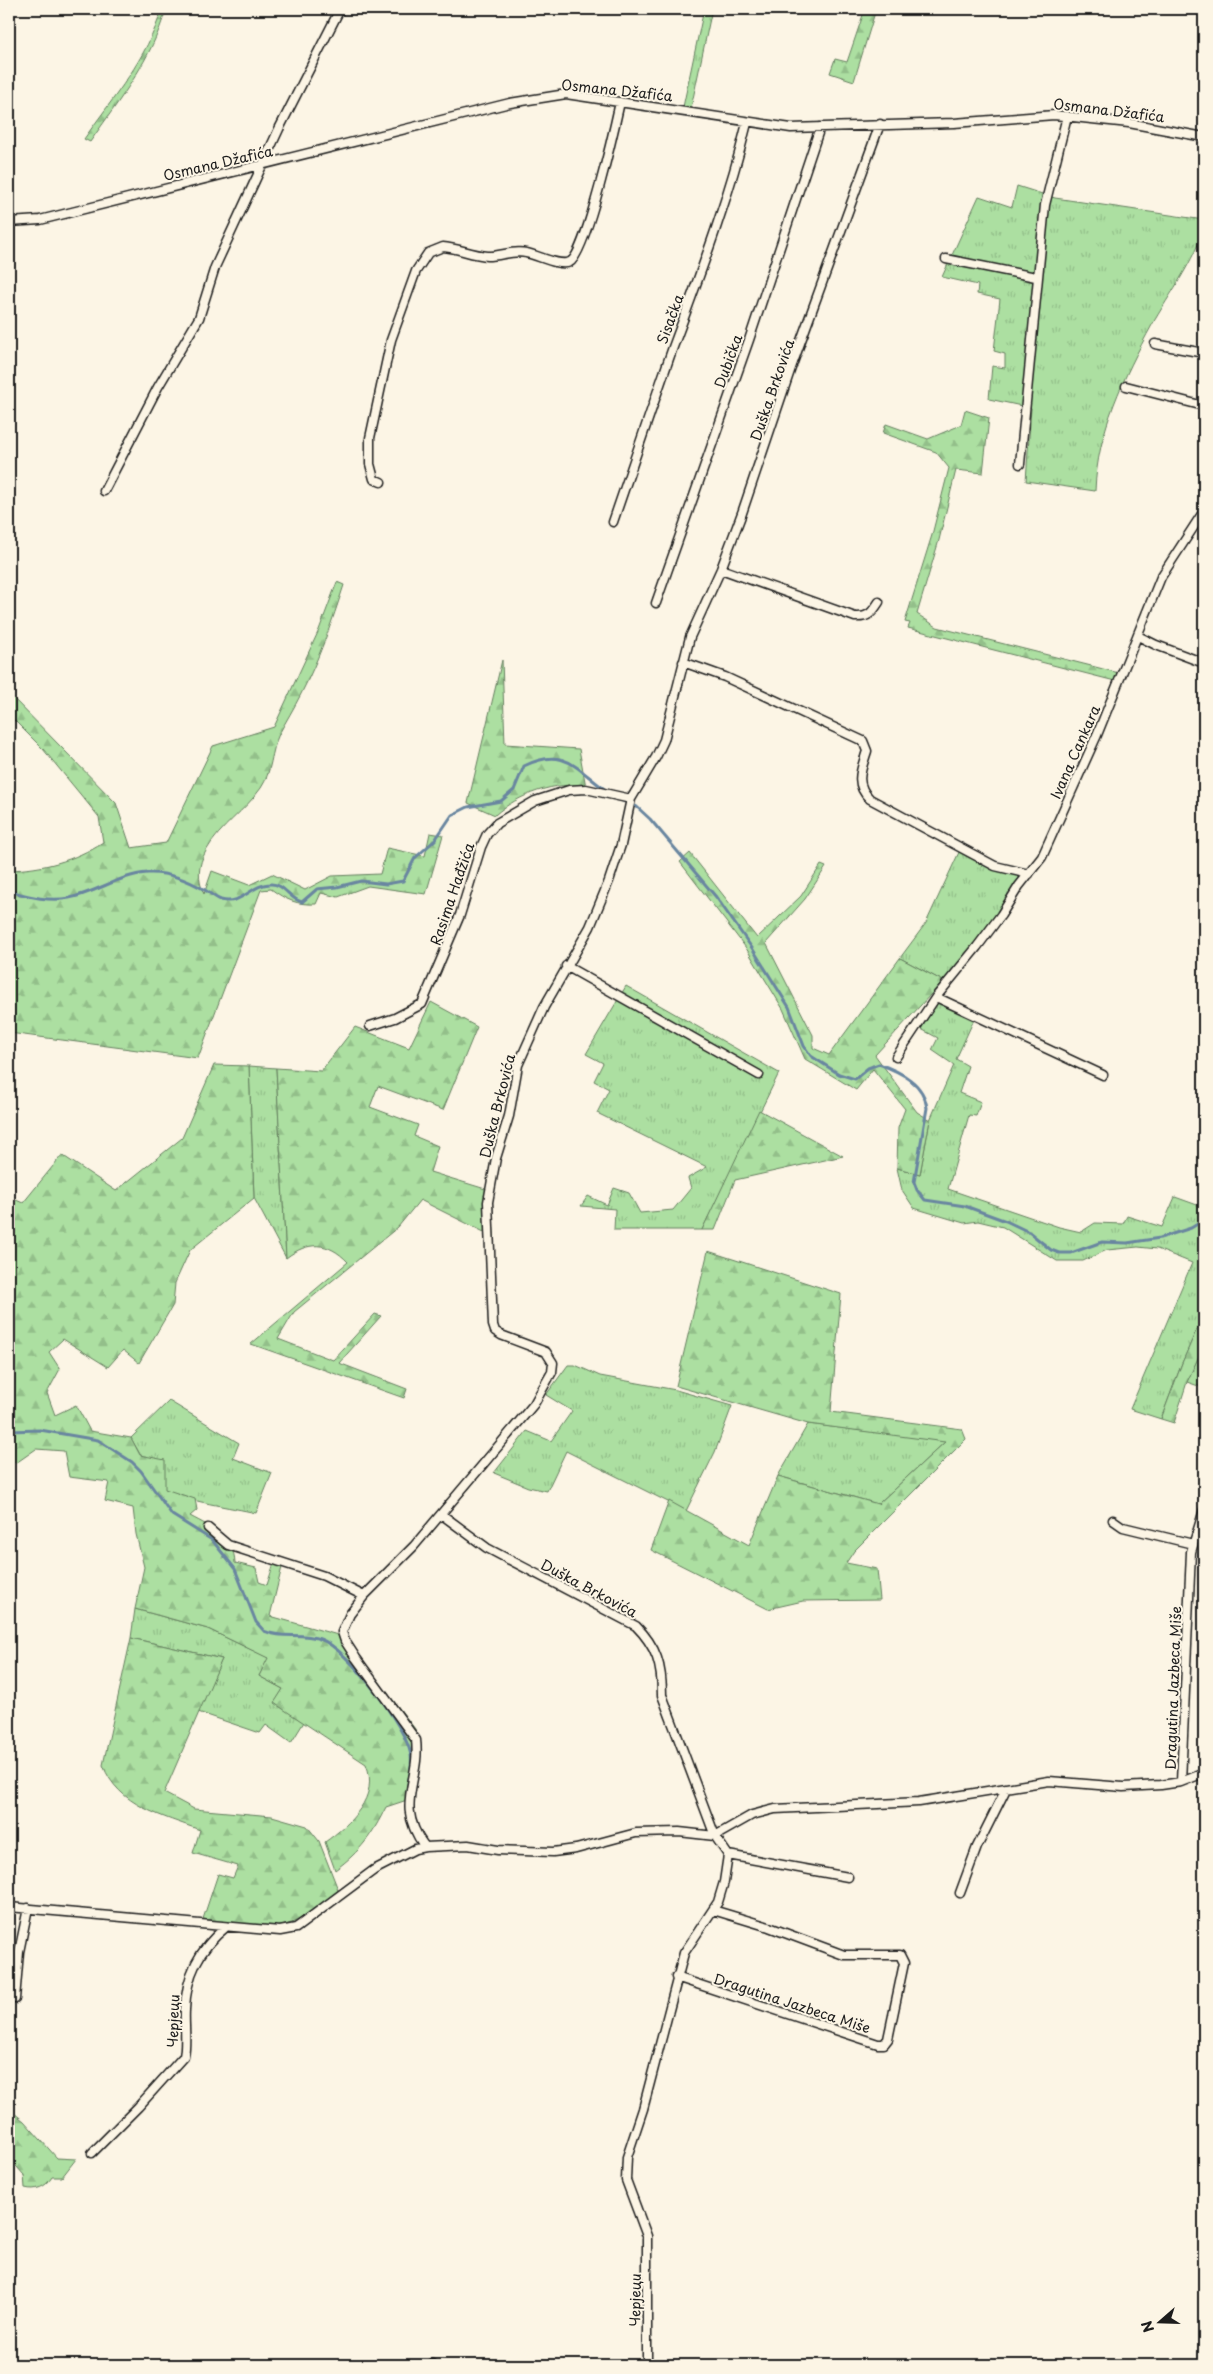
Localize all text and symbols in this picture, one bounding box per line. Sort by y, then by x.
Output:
street label: Osmana Džafića [560,74,674,106]
street label: Osmana Džafića [1052,93,1166,127]
street label: Osmana Džafića [161,140,275,186]
street label: Sisačka [651,291,689,347]
street label: Dubička [709,331,747,391]
street label: Duška Brkovića [745,336,799,444]
street label: Ivana Cankara [1045,701,1105,802]
street label: Rasima Hađžića [425,840,479,948]
street label: Duška Brkovića [474,1051,520,1160]
street label: Duška Brkovića [537,1554,641,1622]
street label: Dragutina Jazbeca Miše [1160,1606,1186,1770]
street label: Dragutina Jazbeca Miše [711,1968,873,2038]
street label: Черјеци [162,1994,184,2048]
street label: Черјеци [624,2273,646,2327]
north arrow [1136,2296,1186,2346]
text: N [1136,2318,1159,2335]

